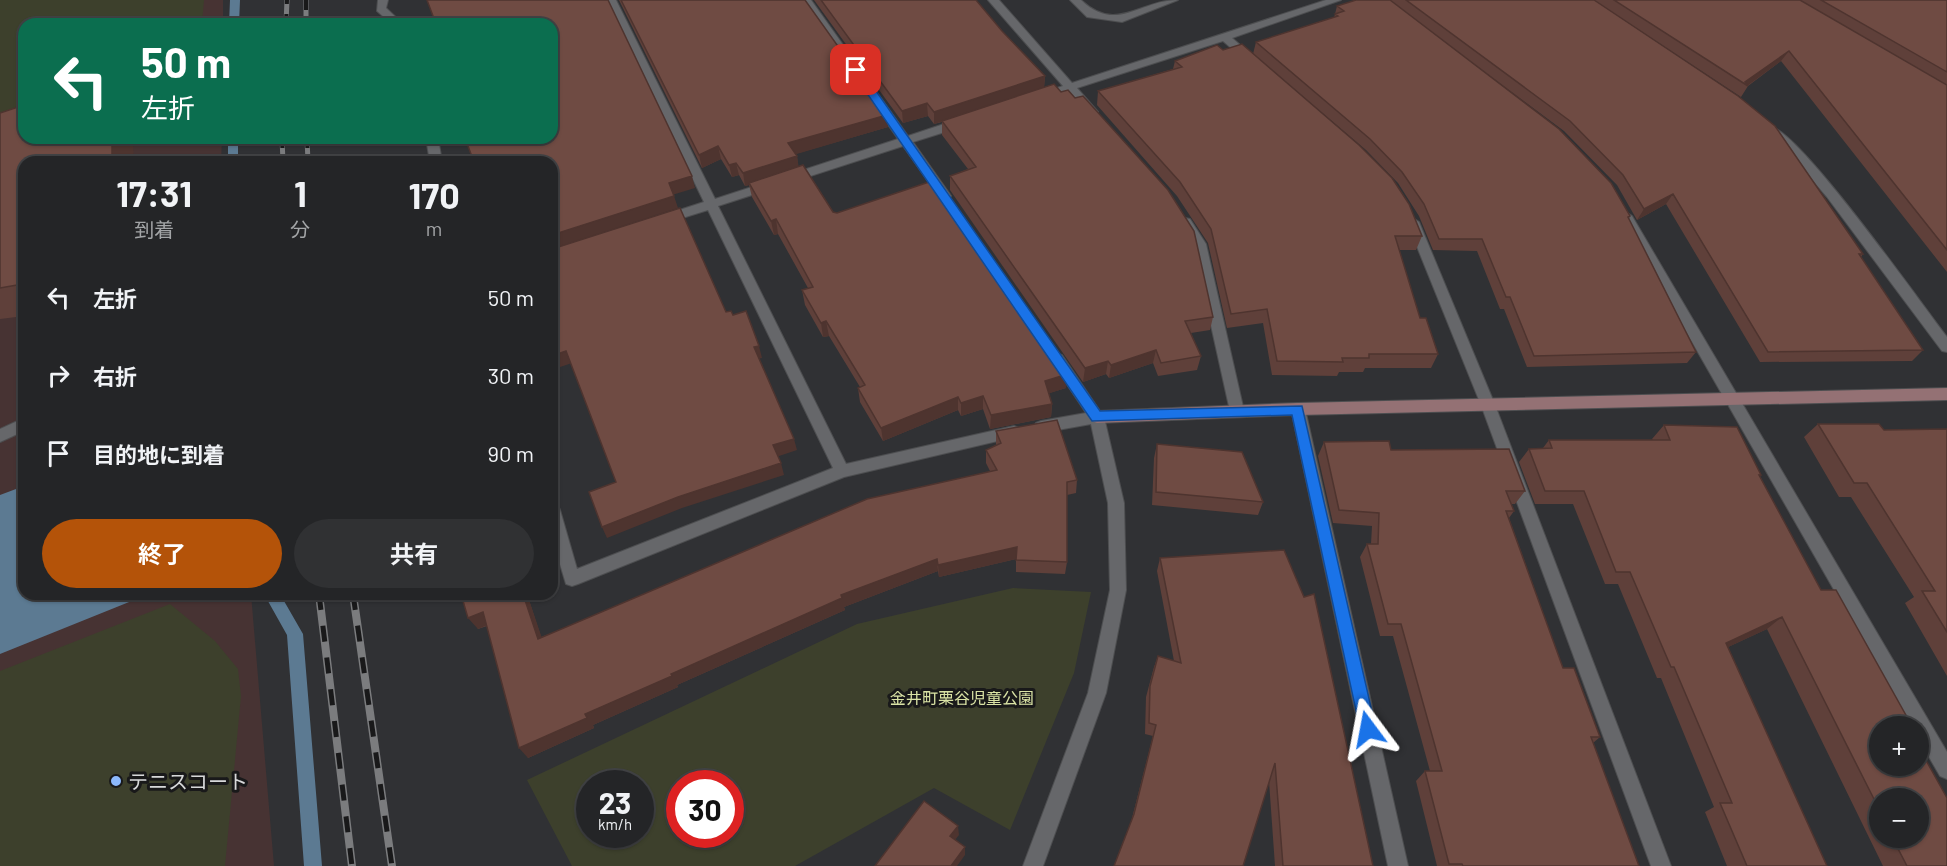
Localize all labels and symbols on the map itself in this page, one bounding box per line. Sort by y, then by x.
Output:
pin [830,44,881,95]
park label: 金井町栗谷児童公園 [890,688,1034,707]
position arrow [1336,697,1400,761]
place label: テニスコート [128,769,248,793]
speed limit sign: 30 [666,770,744,848]
marker: テニスコート [109,774,123,788]

